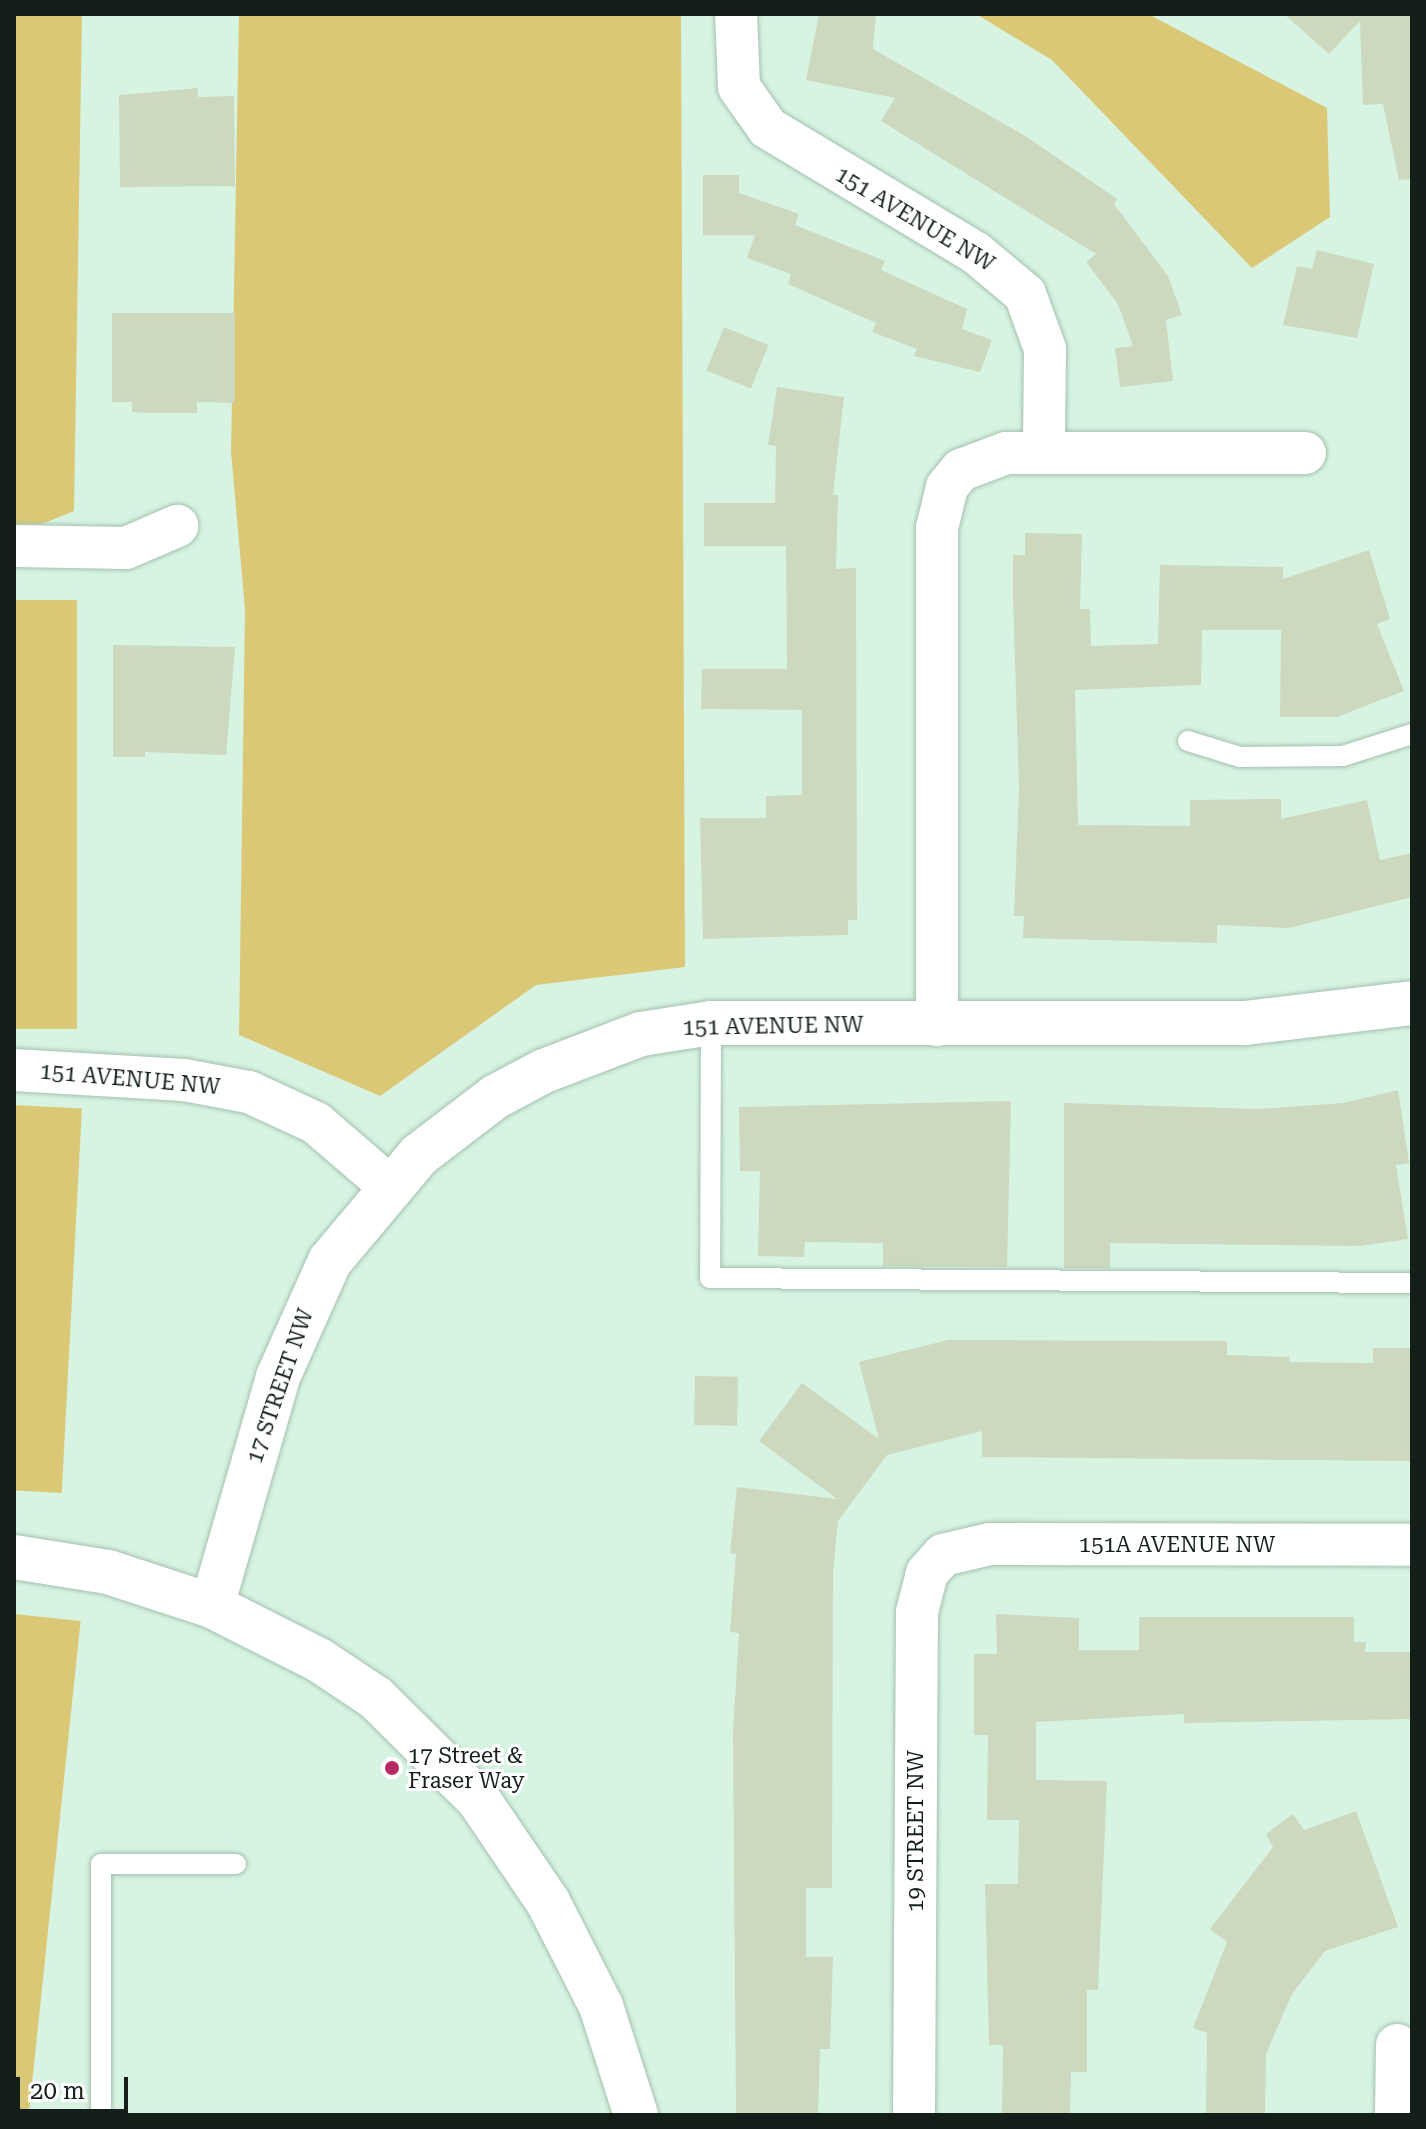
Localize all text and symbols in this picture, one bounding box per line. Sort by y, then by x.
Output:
street label: 151 AVENUE NW [831,161,999,277]
street label: 151 AVENUE NW [682,1011,864,1041]
street label: 151 AVENUE NW [39,1058,221,1100]
street label: 17 STREET NW [241,1305,319,1467]
street label: 151A AVENUE NW [1079,1532,1275,1558]
place label: 17 Street & Fraser Way [408,1742,525,1794]
street label: 19 STREET NW [903,1750,929,1912]
marker: 17 Street & Fraser Way [383,1759,401,1777]
scale bar [20,2061,132,2111]
text: 20 m [30,2077,85,2105]

